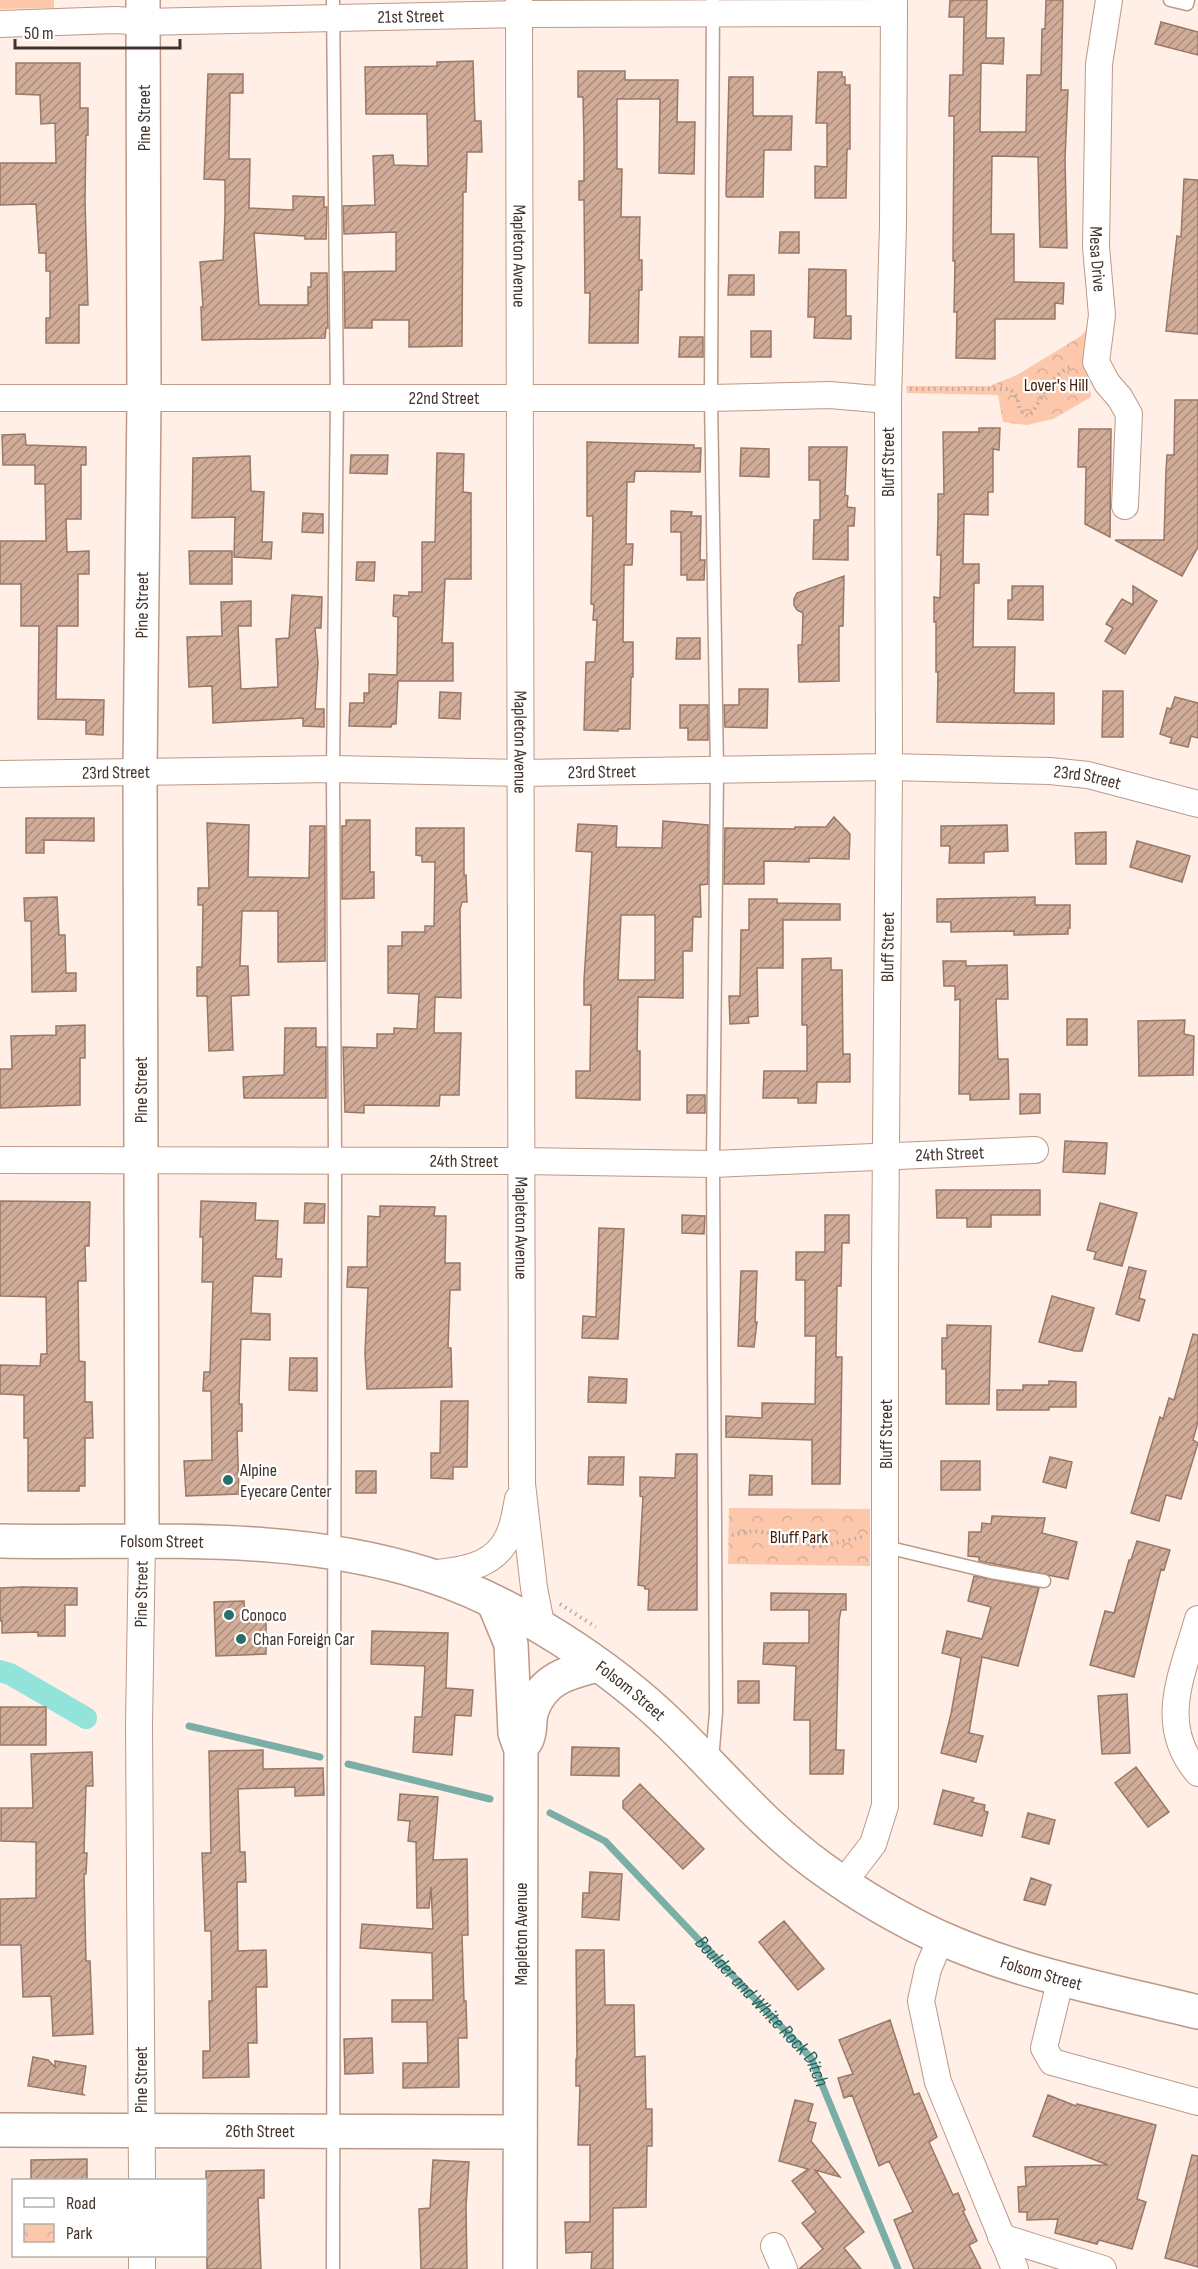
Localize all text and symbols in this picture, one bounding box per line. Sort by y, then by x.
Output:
street label: 21st Street [377,5,445,28]
scale bar [15,12,180,50]
text: 50 m [24,23,54,44]
street label: Pine Street [134,84,155,151]
street label: Mapleton Avenue [509,204,530,308]
street label: Mesa Drive [1085,226,1110,293]
park label: Lover's Hill [1024,375,1088,396]
street label: 22nd Street [409,388,480,409]
street label: Bluff Street [878,426,899,497]
street label: Pine Street [131,571,153,639]
street label: Mapleton Avenue [510,690,531,794]
street label: 23rd Street [82,761,151,783]
street label: 23rd Street [568,761,637,783]
street label: 23rd Street [1053,761,1124,794]
street label: Bluff Street [877,911,898,982]
street label: Pine Street [131,1056,152,1123]
street label: 24th Street [915,1142,985,1166]
street label: 24th Street [429,1150,499,1171]
street label: Mapleton Avenue [511,1176,532,1280]
street label: Bluff Street [876,1398,897,1469]
place label: Alpine Eyecare Center [239,1460,332,1502]
marker: Alpine Eyecare Center [221,1473,235,1487]
park label: Bluff Park [770,1527,828,1548]
street label: Folsom Street [120,1531,205,1552]
street label: Pine Street [130,1560,152,1628]
place label: Conoco [241,1605,287,1626]
marker: Conoco [222,1608,236,1622]
place label: Chan Foreign Car [253,1629,355,1650]
marker: Chan Foreign Car [234,1632,248,1646]
street label: Folsom Street [592,1656,670,1725]
street label: Mapleton Avenue [511,1883,532,1986]
water label: Boulder and White Rock Ditch [690,1931,834,2090]
street label: Folsom Street [998,1951,1085,1995]
street label: Pine Street [131,2046,152,2113]
street label: 26th Street [225,2120,295,2142]
legend [12,2179,207,2257]
text: Road [66,2193,96,2214]
text: Park [66,2223,92,2244]

